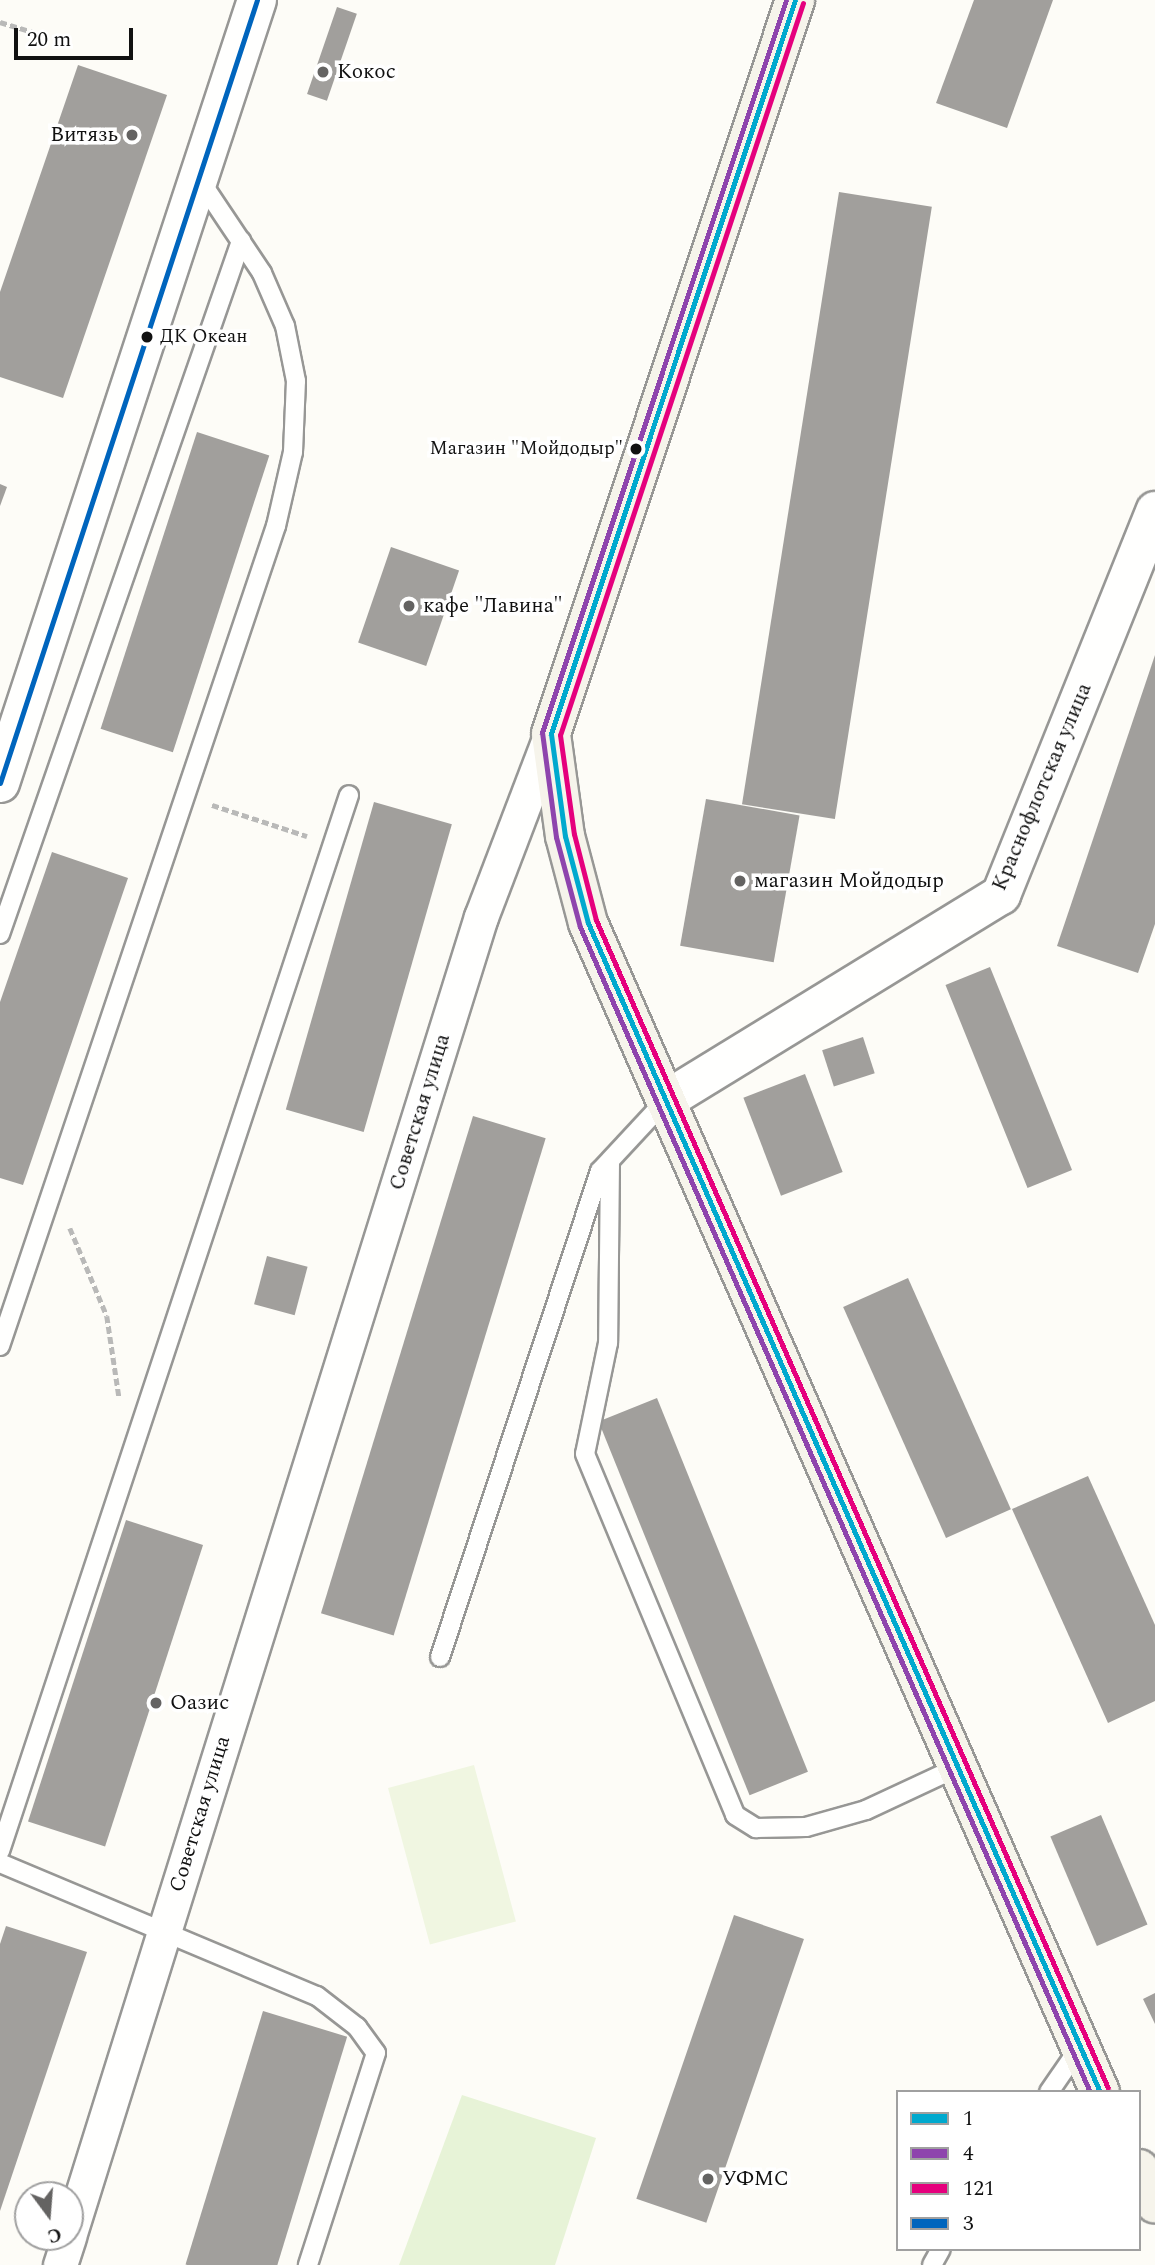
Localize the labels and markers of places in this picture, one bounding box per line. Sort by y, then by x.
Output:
place label: Кокос [337,59,396,85]
marker: Кокос [315,64,331,80]
place label: Витязь [50,122,118,148]
marker: Витязь [124,127,140,143]
place label: ДК Океан [160,326,248,348]
marker: ДК Океан [140,330,154,344]
place label: Магазин "Мойдодыр" [430,438,623,460]
marker: Магазин "Мойдодыр" [629,442,643,456]
place label: кафе "Лавина" [423,593,563,619]
marker: кафе "Лавина" [401,598,417,614]
place label: магазин Мойдодыр [754,868,944,894]
marker: магазин Мойдодыр [732,873,748,889]
place label: Оазис [170,1690,229,1716]
marker: Оазис [148,1695,164,1711]
place label: УФМС [722,2166,789,2192]
marker: УФМС [700,2171,716,2187]

